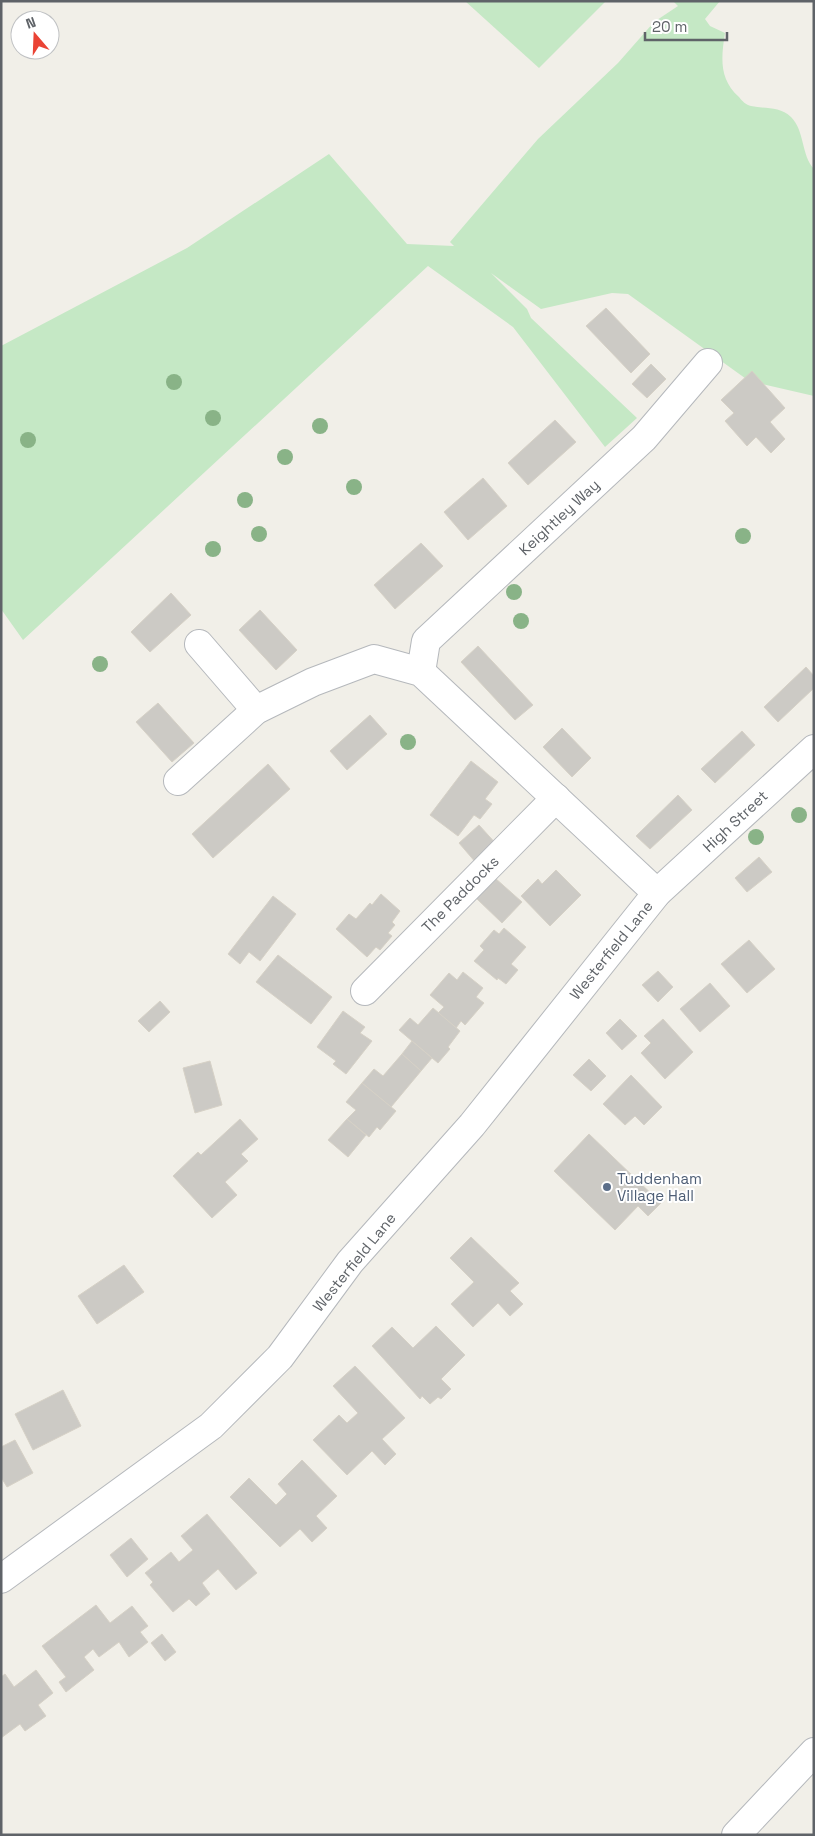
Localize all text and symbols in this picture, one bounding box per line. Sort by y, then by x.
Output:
north arrow [10,10,60,60]
scale bar [645,10,728,42]
text: N [23,13,38,33]
text: 20 m [652,17,687,36]
street label: Keightley Way [515,475,603,559]
street label: High Street [699,786,772,856]
street label: The Paddocks [417,851,503,937]
street label: Westerfield Lane [565,897,657,1003]
place label: Tuddenham Village Hall [617,1169,702,1205]
marker: Tuddenham Village Hall [601,1181,613,1193]
street label: Westerfield Lane [308,1209,400,1315]

